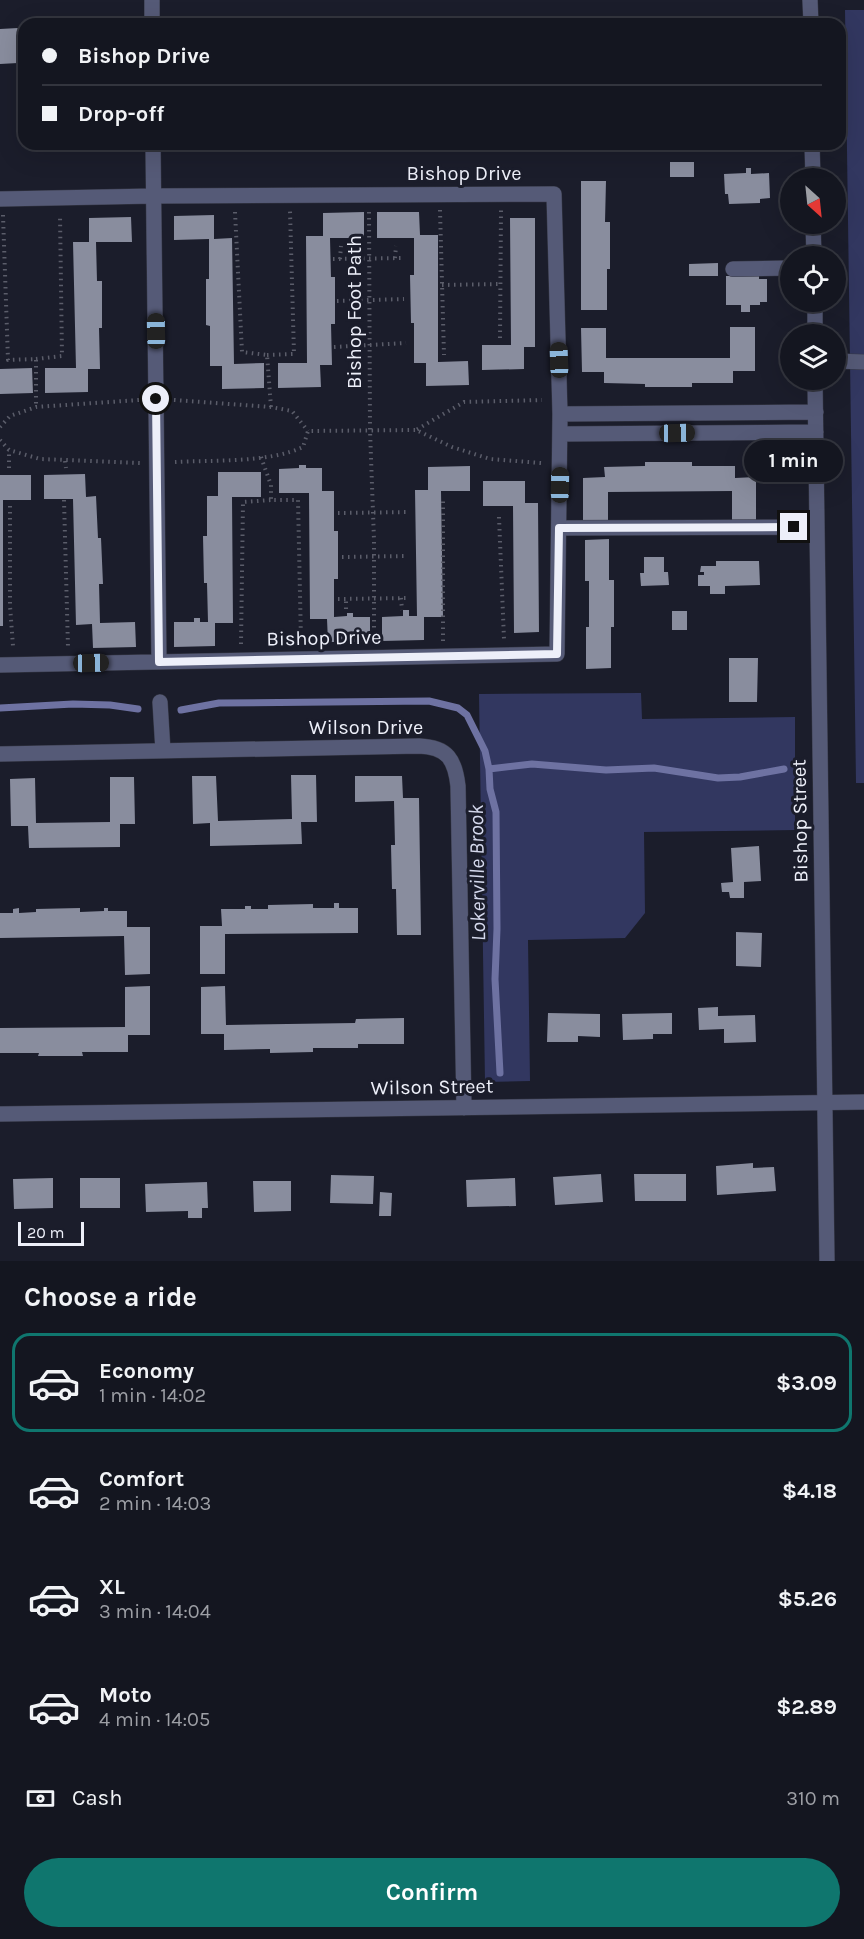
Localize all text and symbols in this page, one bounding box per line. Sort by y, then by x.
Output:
text: Bishop Drive [78,43,210,69]
text: Drop-off [78,101,164,127]
street label: Bishop Drive [406,162,522,185]
north arrow [780,168,846,234]
map controls [780,168,846,390]
street label: Bishop Foot Path [343,235,366,389]
button: locate [780,246,846,312]
car [147,313,165,349]
button: layers [780,324,846,390]
car [549,342,569,378]
route start [142,385,169,412]
car [659,424,695,442]
callout: 1 min [744,440,844,482]
text: 1 min [768,449,819,472]
car [551,467,569,503]
route end [780,513,807,540]
street label: Bishop Drive [266,625,382,651]
car [73,654,109,672]
street label: Wilson Drive [309,716,423,739]
street label: Bishop Street [787,759,813,883]
water label: Lokerville Brook [464,804,490,942]
street label: Wilson Street [371,1074,494,1100]
scale bar [18,1219,84,1246]
text: 20 m [27,1223,65,1242]
text: Choose a ride [24,1281,197,1313]
icon: car [27,1356,81,1410]
text: Economy [99,1358,194,1384]
text: $3.09 [776,1370,837,1396]
text: 1 min · 14:02 [99,1384,206,1407]
icon: car [27,1464,81,1518]
text: Comfort [99,1466,184,1492]
text: $4.18 [782,1478,837,1504]
text: 2 min · 14:03 [99,1492,211,1515]
icon: car [27,1572,81,1626]
text: XL [99,1574,125,1600]
text: $5.26 [778,1586,837,1612]
text: 3 min · 14:04 [99,1600,211,1623]
icon: car [27,1680,81,1734]
text: Moto [99,1682,152,1708]
text: $2.89 [776,1694,837,1720]
text: 4 min · 14:05 [99,1708,210,1731]
icon: cash [24,1782,57,1815]
text: Cash [72,1785,122,1811]
text: 310 m [786,1787,840,1810]
button: Confirm [24,1858,840,1927]

